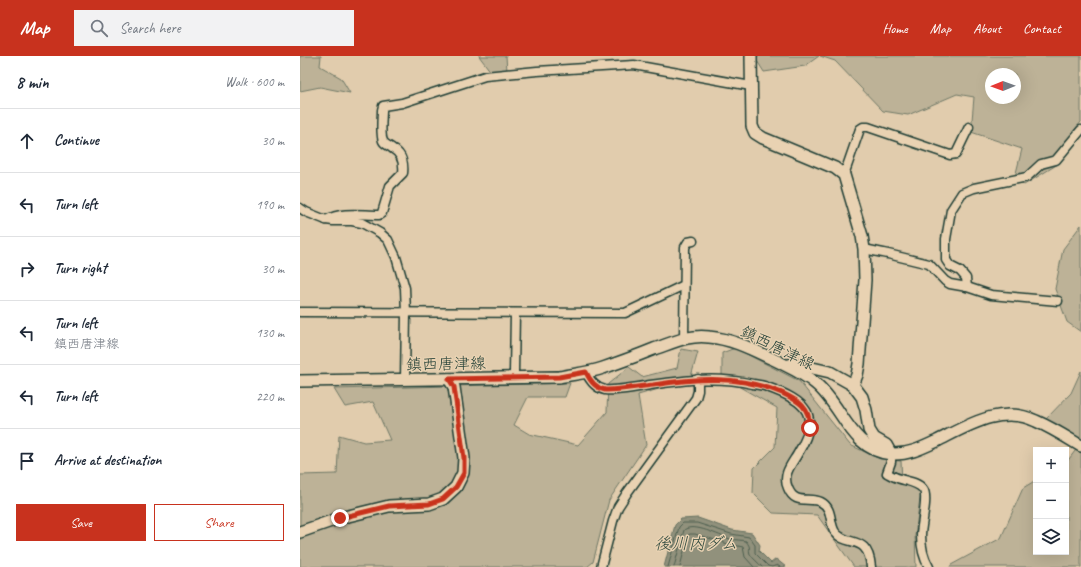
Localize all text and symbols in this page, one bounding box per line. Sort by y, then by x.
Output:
search box [74,10,354,46]
text: Map [20,16,50,40]
icon: search [88,17,110,39]
text: Search here [120,19,181,38]
text: Home [882,20,908,37]
text: Map [930,20,951,37]
text: About [973,20,1001,37]
text: Contact [1023,20,1061,37]
north arrow [985,68,1021,104]
text: 8 min [16,72,49,93]
text: Walk · 600 m [225,74,284,90]
icon: ahead [16,130,38,152]
text: Continue [54,131,99,150]
text: 30 m [262,133,284,149]
icon: left [16,194,38,216]
text: Turn left [54,195,97,214]
text: 190 m [256,197,284,213]
icon: right [16,258,38,280]
text: Turn right [54,259,107,278]
text: 30 m [262,261,284,277]
text: Turn left [54,314,97,333]
street label: 鎮西唐津線 [737,321,818,374]
icon: left [16,322,38,344]
text: 130 m [256,325,284,341]
text: 鎮西唐津線 [54,336,119,352]
street label: 鎮西唐津線 [406,353,486,375]
icon: left [16,386,38,408]
text: Turn left [54,387,97,406]
text: 220 m [256,389,284,405]
route start [801,419,819,437]
map controls [1033,447,1069,555]
button: + [1033,447,1069,483]
icon: arrive [16,450,38,472]
text: Arrive at destination [54,451,161,470]
button: − [1033,483,1069,519]
button: Save [16,504,146,541]
button: Share [154,504,284,541]
route end [331,509,349,527]
button: layers [1033,519,1069,555]
water label: 後川内ダム [654,533,738,554]

